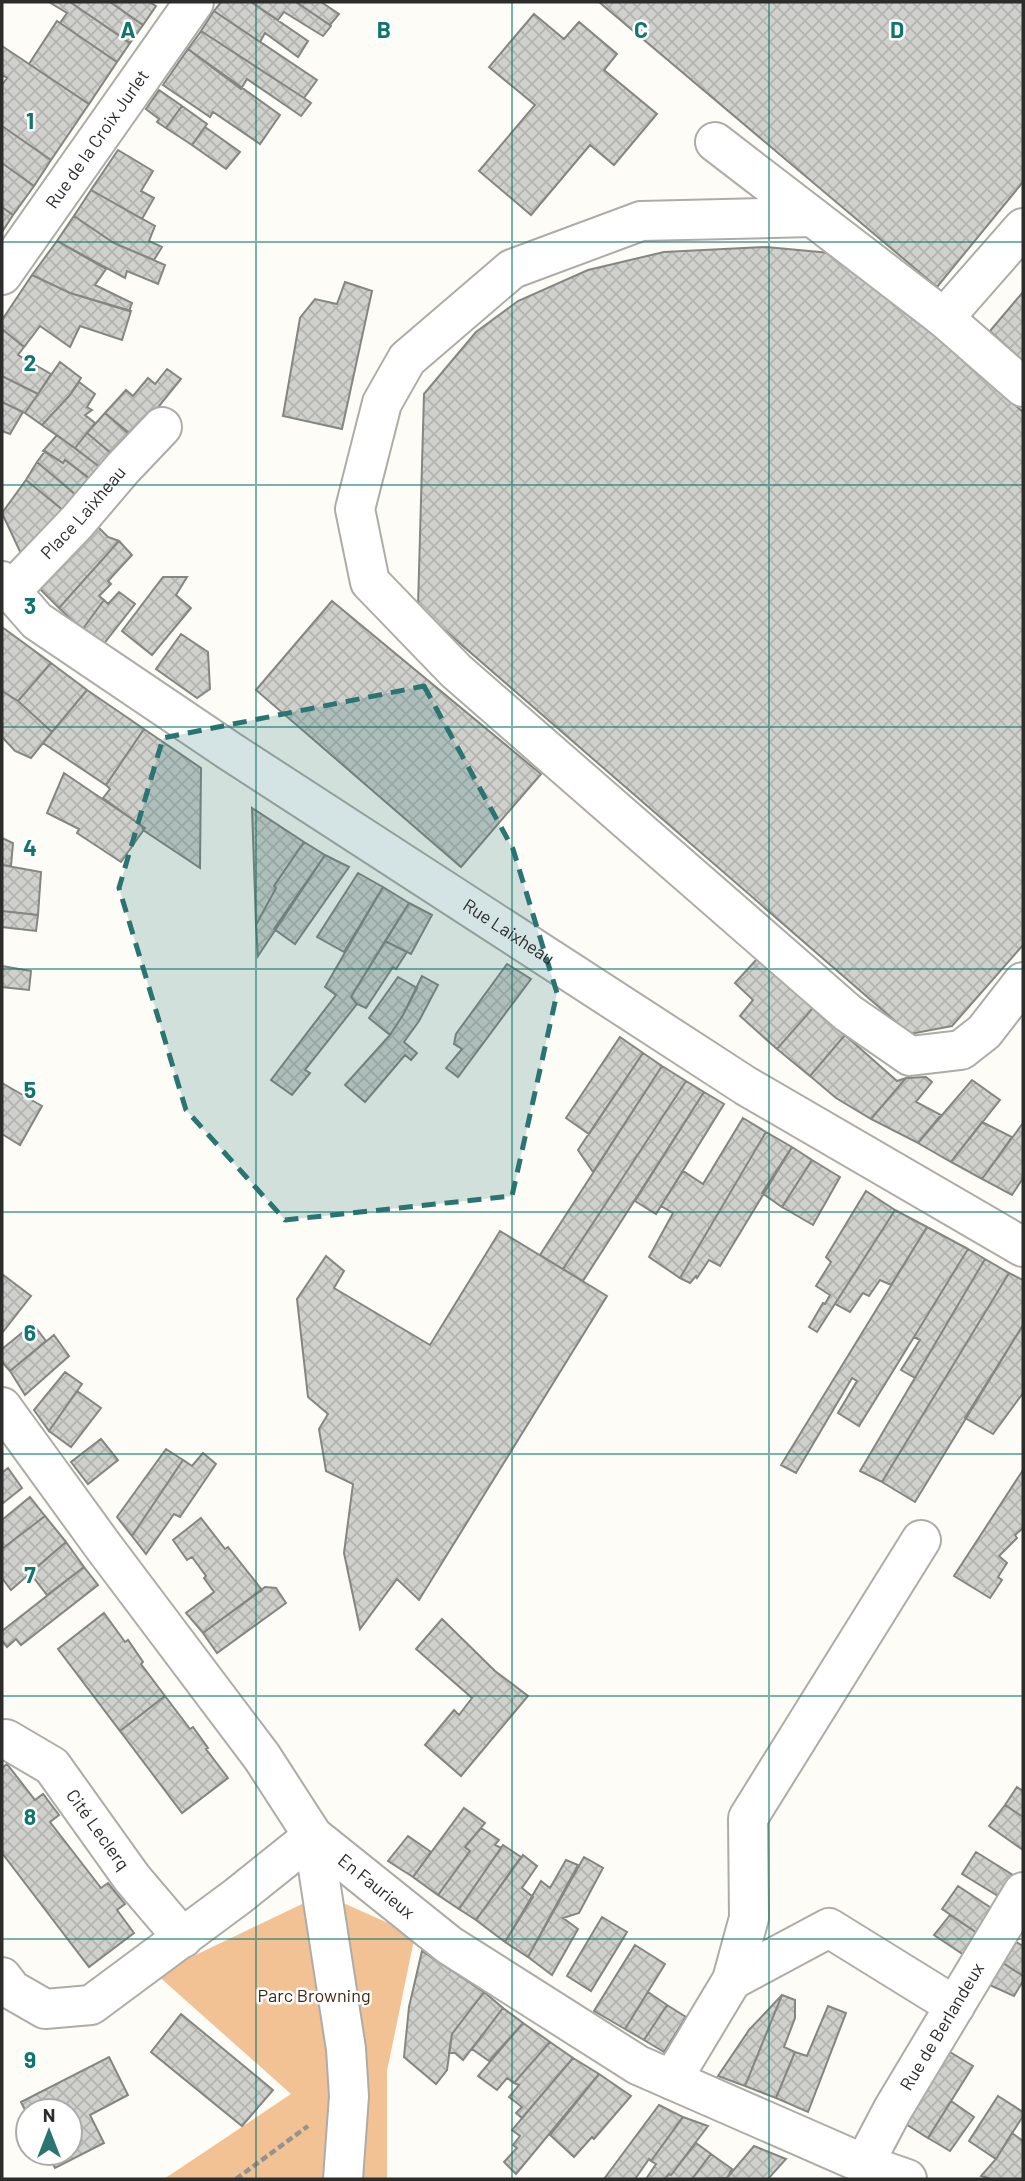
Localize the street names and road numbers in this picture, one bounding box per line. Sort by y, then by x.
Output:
street label: Rue de la Croix Jurlet [40,65,153,212]
street label: Place Laixheau [36,461,130,563]
street label: Rue Laixheau [459,893,559,969]
street label: Cité Leclerq [62,1785,135,1874]
street label: En Faurieux [334,1849,420,1923]
street label: Rue de Berlandeux [895,1958,988,2094]

